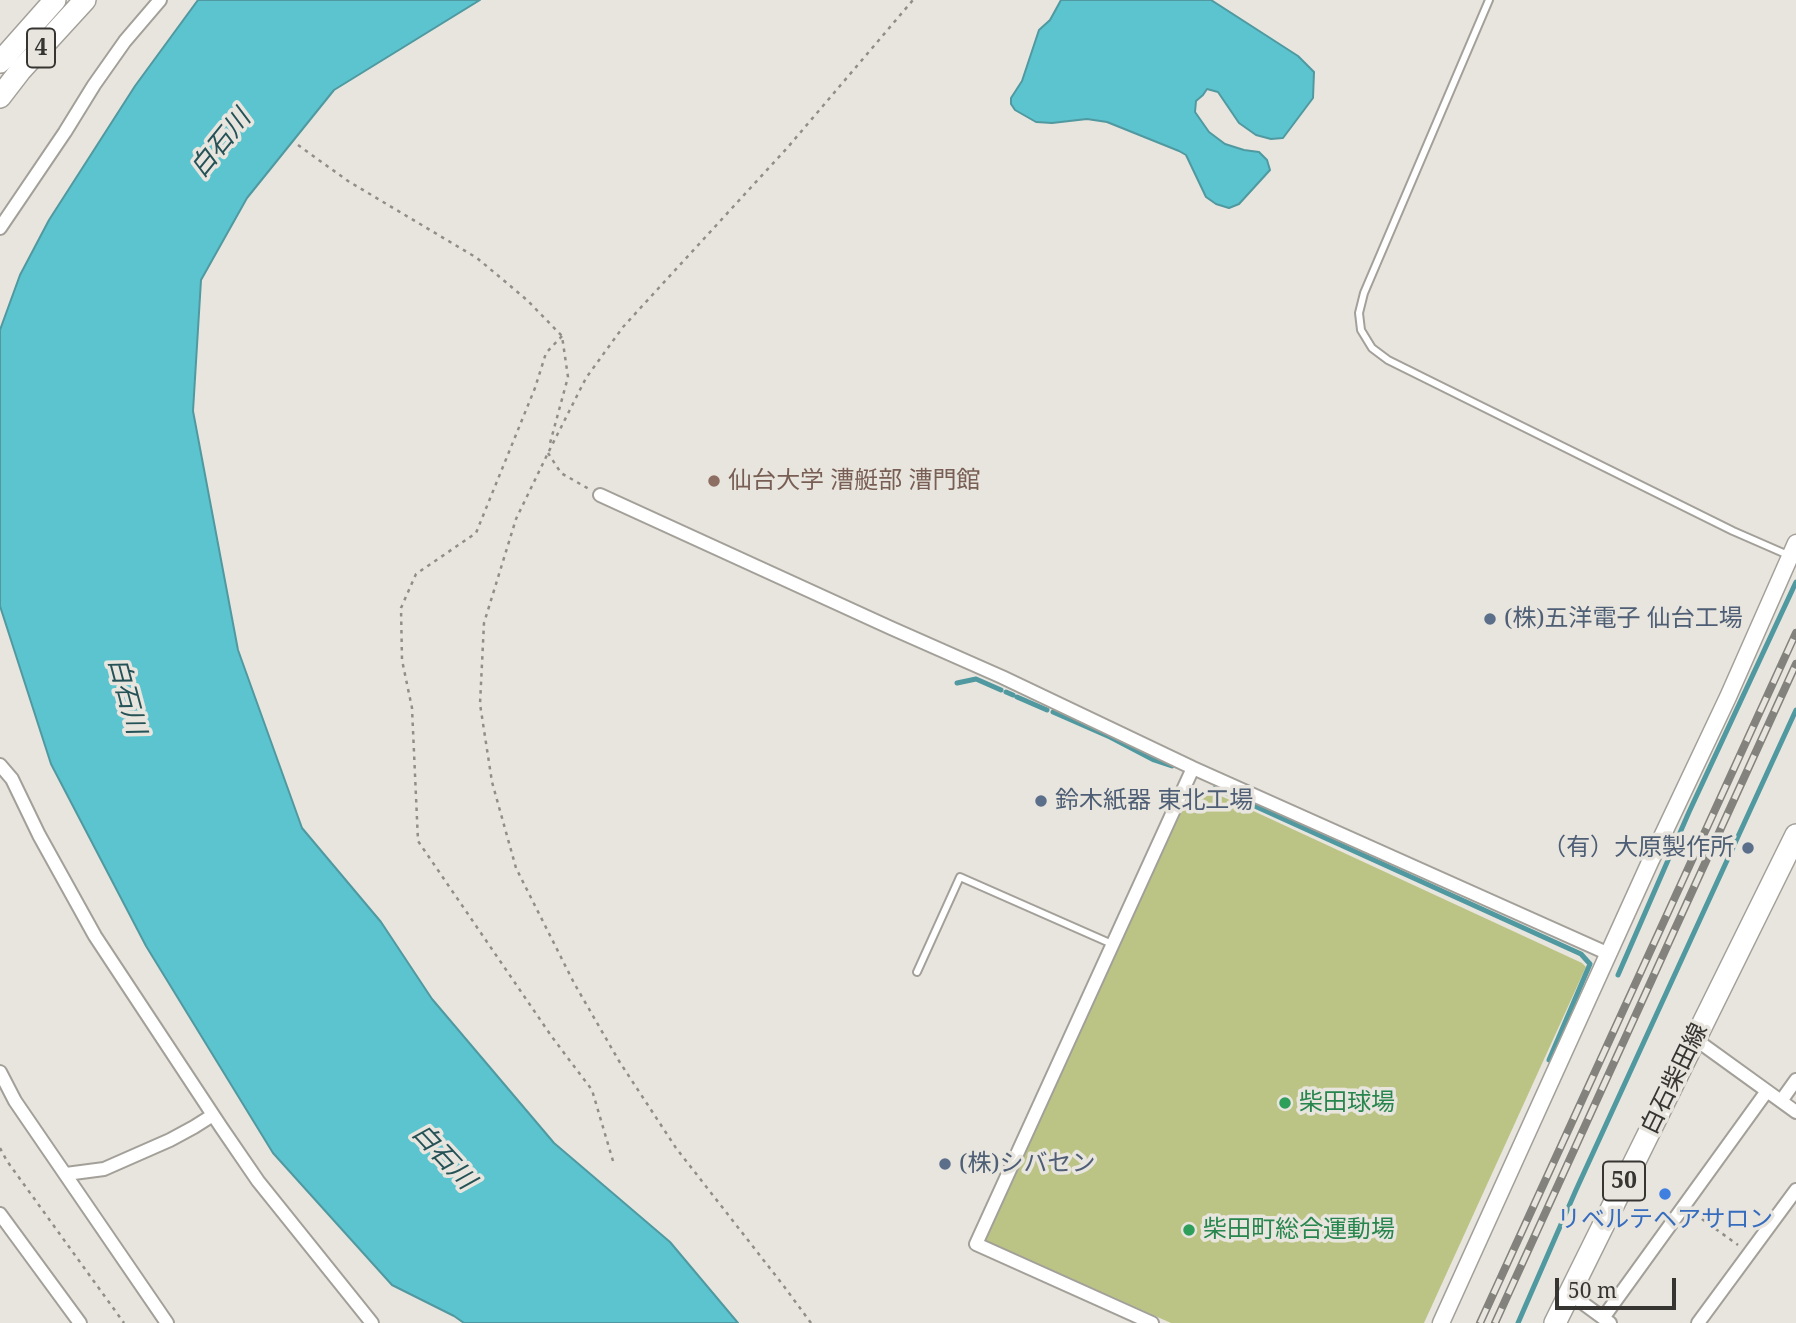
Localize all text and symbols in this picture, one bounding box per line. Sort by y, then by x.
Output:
road number: 4 [27,28,55,68]
water label: 白石川 [184,104,258,184]
place label: 仙台大学 漕艇部 漕門館 [728,467,980,495]
marker: 仙台大学 漕艇部 漕門館 [706,473,722,489]
place label: (株)五洋電子 仙台工場 [1504,605,1743,633]
marker: (株)五洋電子 仙台工場 [1482,611,1498,627]
water label: 白石川 [101,654,151,738]
place label: 鈴木紙器 東北工場 [1055,787,1253,815]
marker: 鈴木紙器 東北工場 [1033,793,1049,809]
place label: （有）大原製作所 [1542,834,1734,862]
marker: （有）大原製作所 [1740,840,1756,856]
street label: 白石柴田線 [1636,1019,1714,1139]
place label: 柴田球場 [1299,1089,1395,1117]
marker: 柴田球場 [1277,1095,1293,1111]
water label: 白石川 [405,1118,481,1196]
place label: (株)シバセン [959,1150,1096,1178]
marker: (株)シバセン [937,1156,953,1172]
road number: 50 [1603,1162,1645,1200]
marker: リベルテヘアサロン [1657,1186,1673,1202]
place label: リベルテヘアサロン [1557,1206,1773,1234]
place label: 柴田町総合運動場 [1203,1216,1395,1244]
marker: 柴田町総合運動場 [1181,1222,1197,1238]
scale bar [1558,1264,1679,1308]
text: 50 m [1568,1276,1617,1304]

